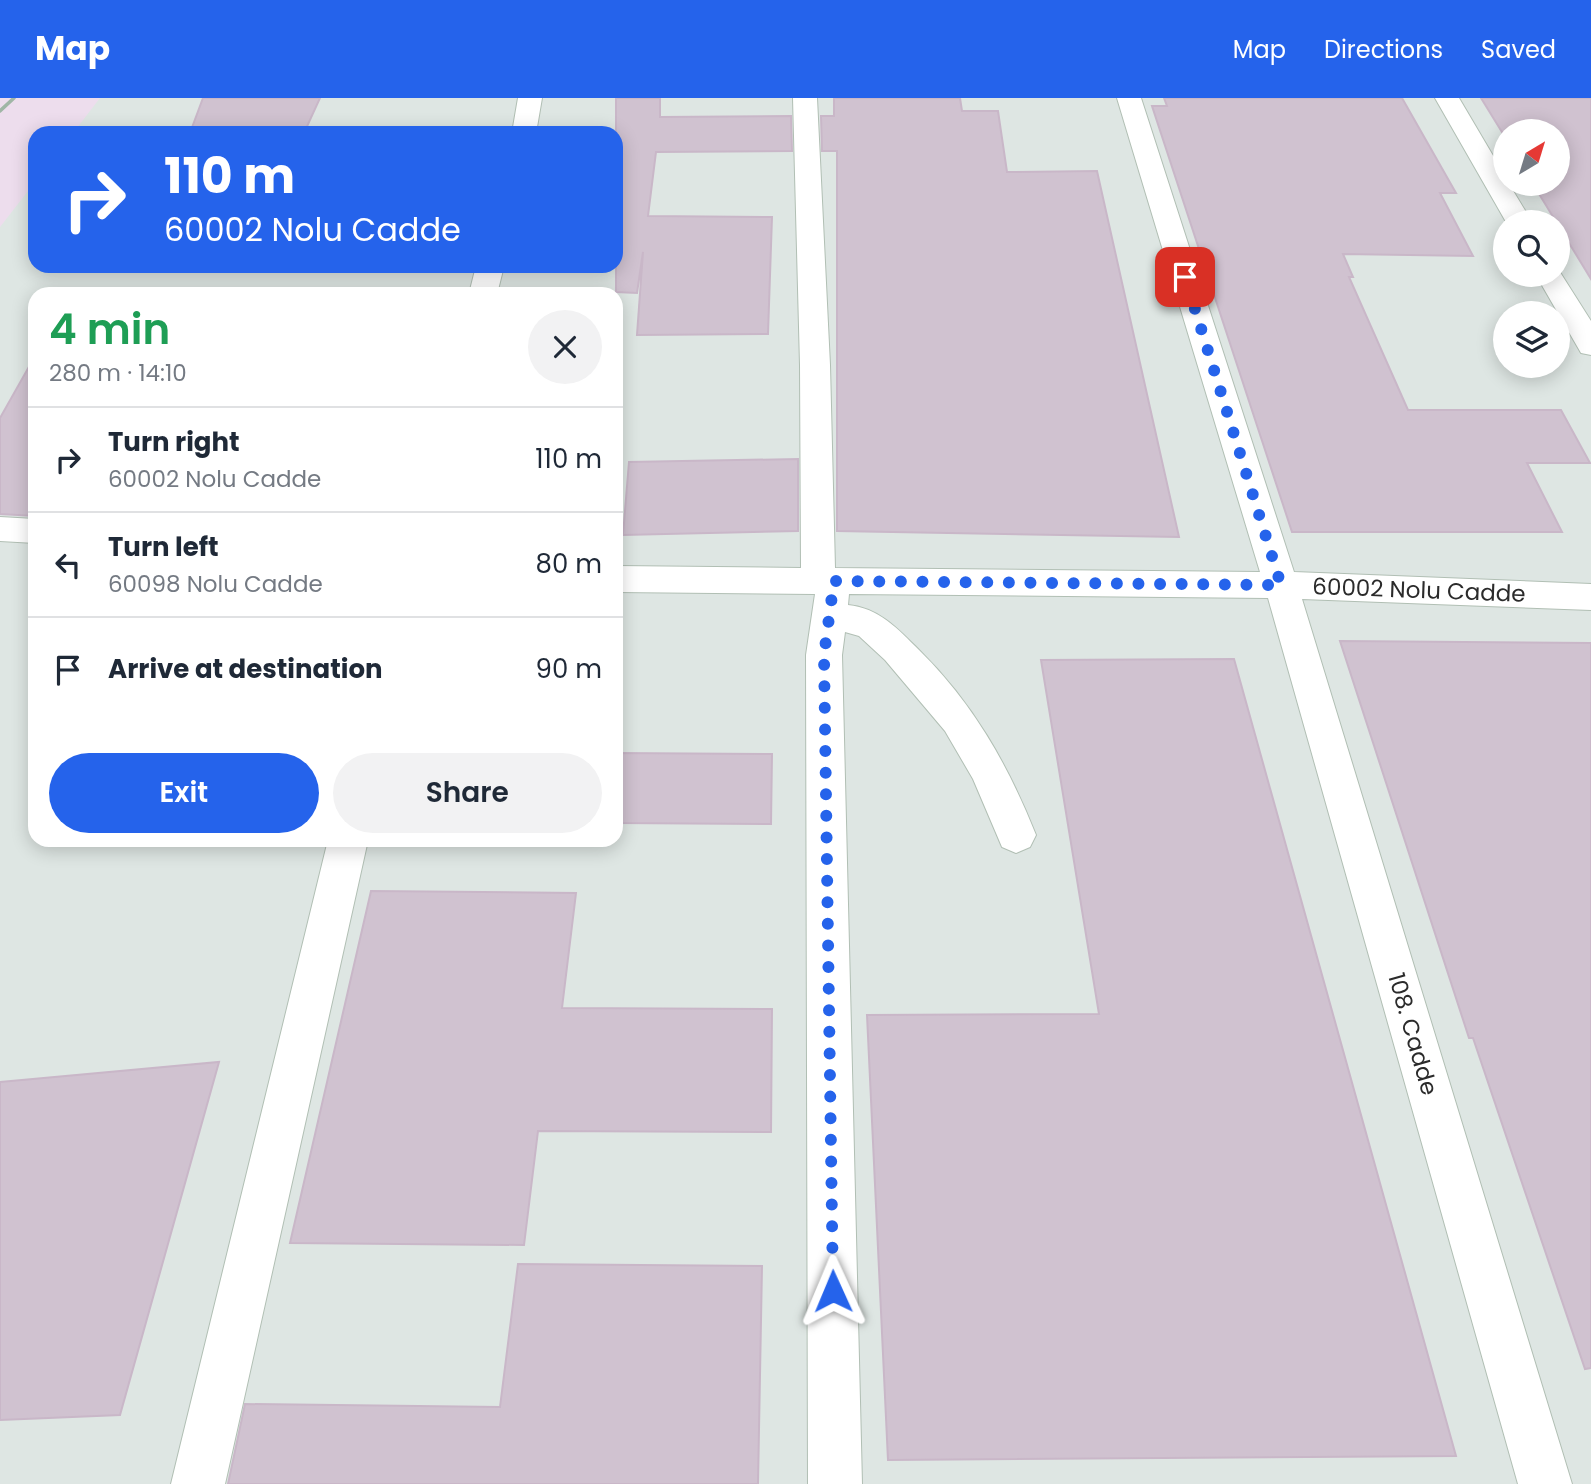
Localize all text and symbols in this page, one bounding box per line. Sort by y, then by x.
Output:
text: Map [35,25,110,72]
text: Map [1233,33,1286,66]
text: Directions [1324,33,1443,66]
text: Saved [1481,33,1556,66]
north arrow [1493,119,1570,196]
map controls [1493,119,1570,378]
text: 110 m [164,142,295,210]
icon: right [49,154,140,245]
text: 60002 Nolu Cadde [164,207,461,252]
button: search [1493,210,1570,287]
pin [1155,247,1215,307]
icon: arrive [1166,258,1204,296]
text: 4 min [49,300,170,359]
button: layers [1493,301,1570,378]
button: close [528,310,602,384]
text: 280 m · 14:10 [49,357,187,389]
text: Turn right [108,424,240,460]
icon: right [49,441,87,479]
text: 110 m [535,441,602,477]
text: 60002 Nolu Cadde [108,463,321,495]
text: Turn left [108,529,219,565]
icon: left [49,546,87,584]
text: 80 m [536,546,602,582]
text: 60098 Nolu Cadde [108,568,323,600]
street label: 60002 Nolu Cadde [1312,570,1526,610]
icon: arrive [49,651,87,689]
text: Arrive at destination [108,651,383,687]
text: 90 m [536,651,602,687]
button: Exit [49,753,319,833]
button: Share [333,753,602,833]
street label: 108. Cadde [1380,969,1446,1099]
position arrow [796,1254,870,1328]

